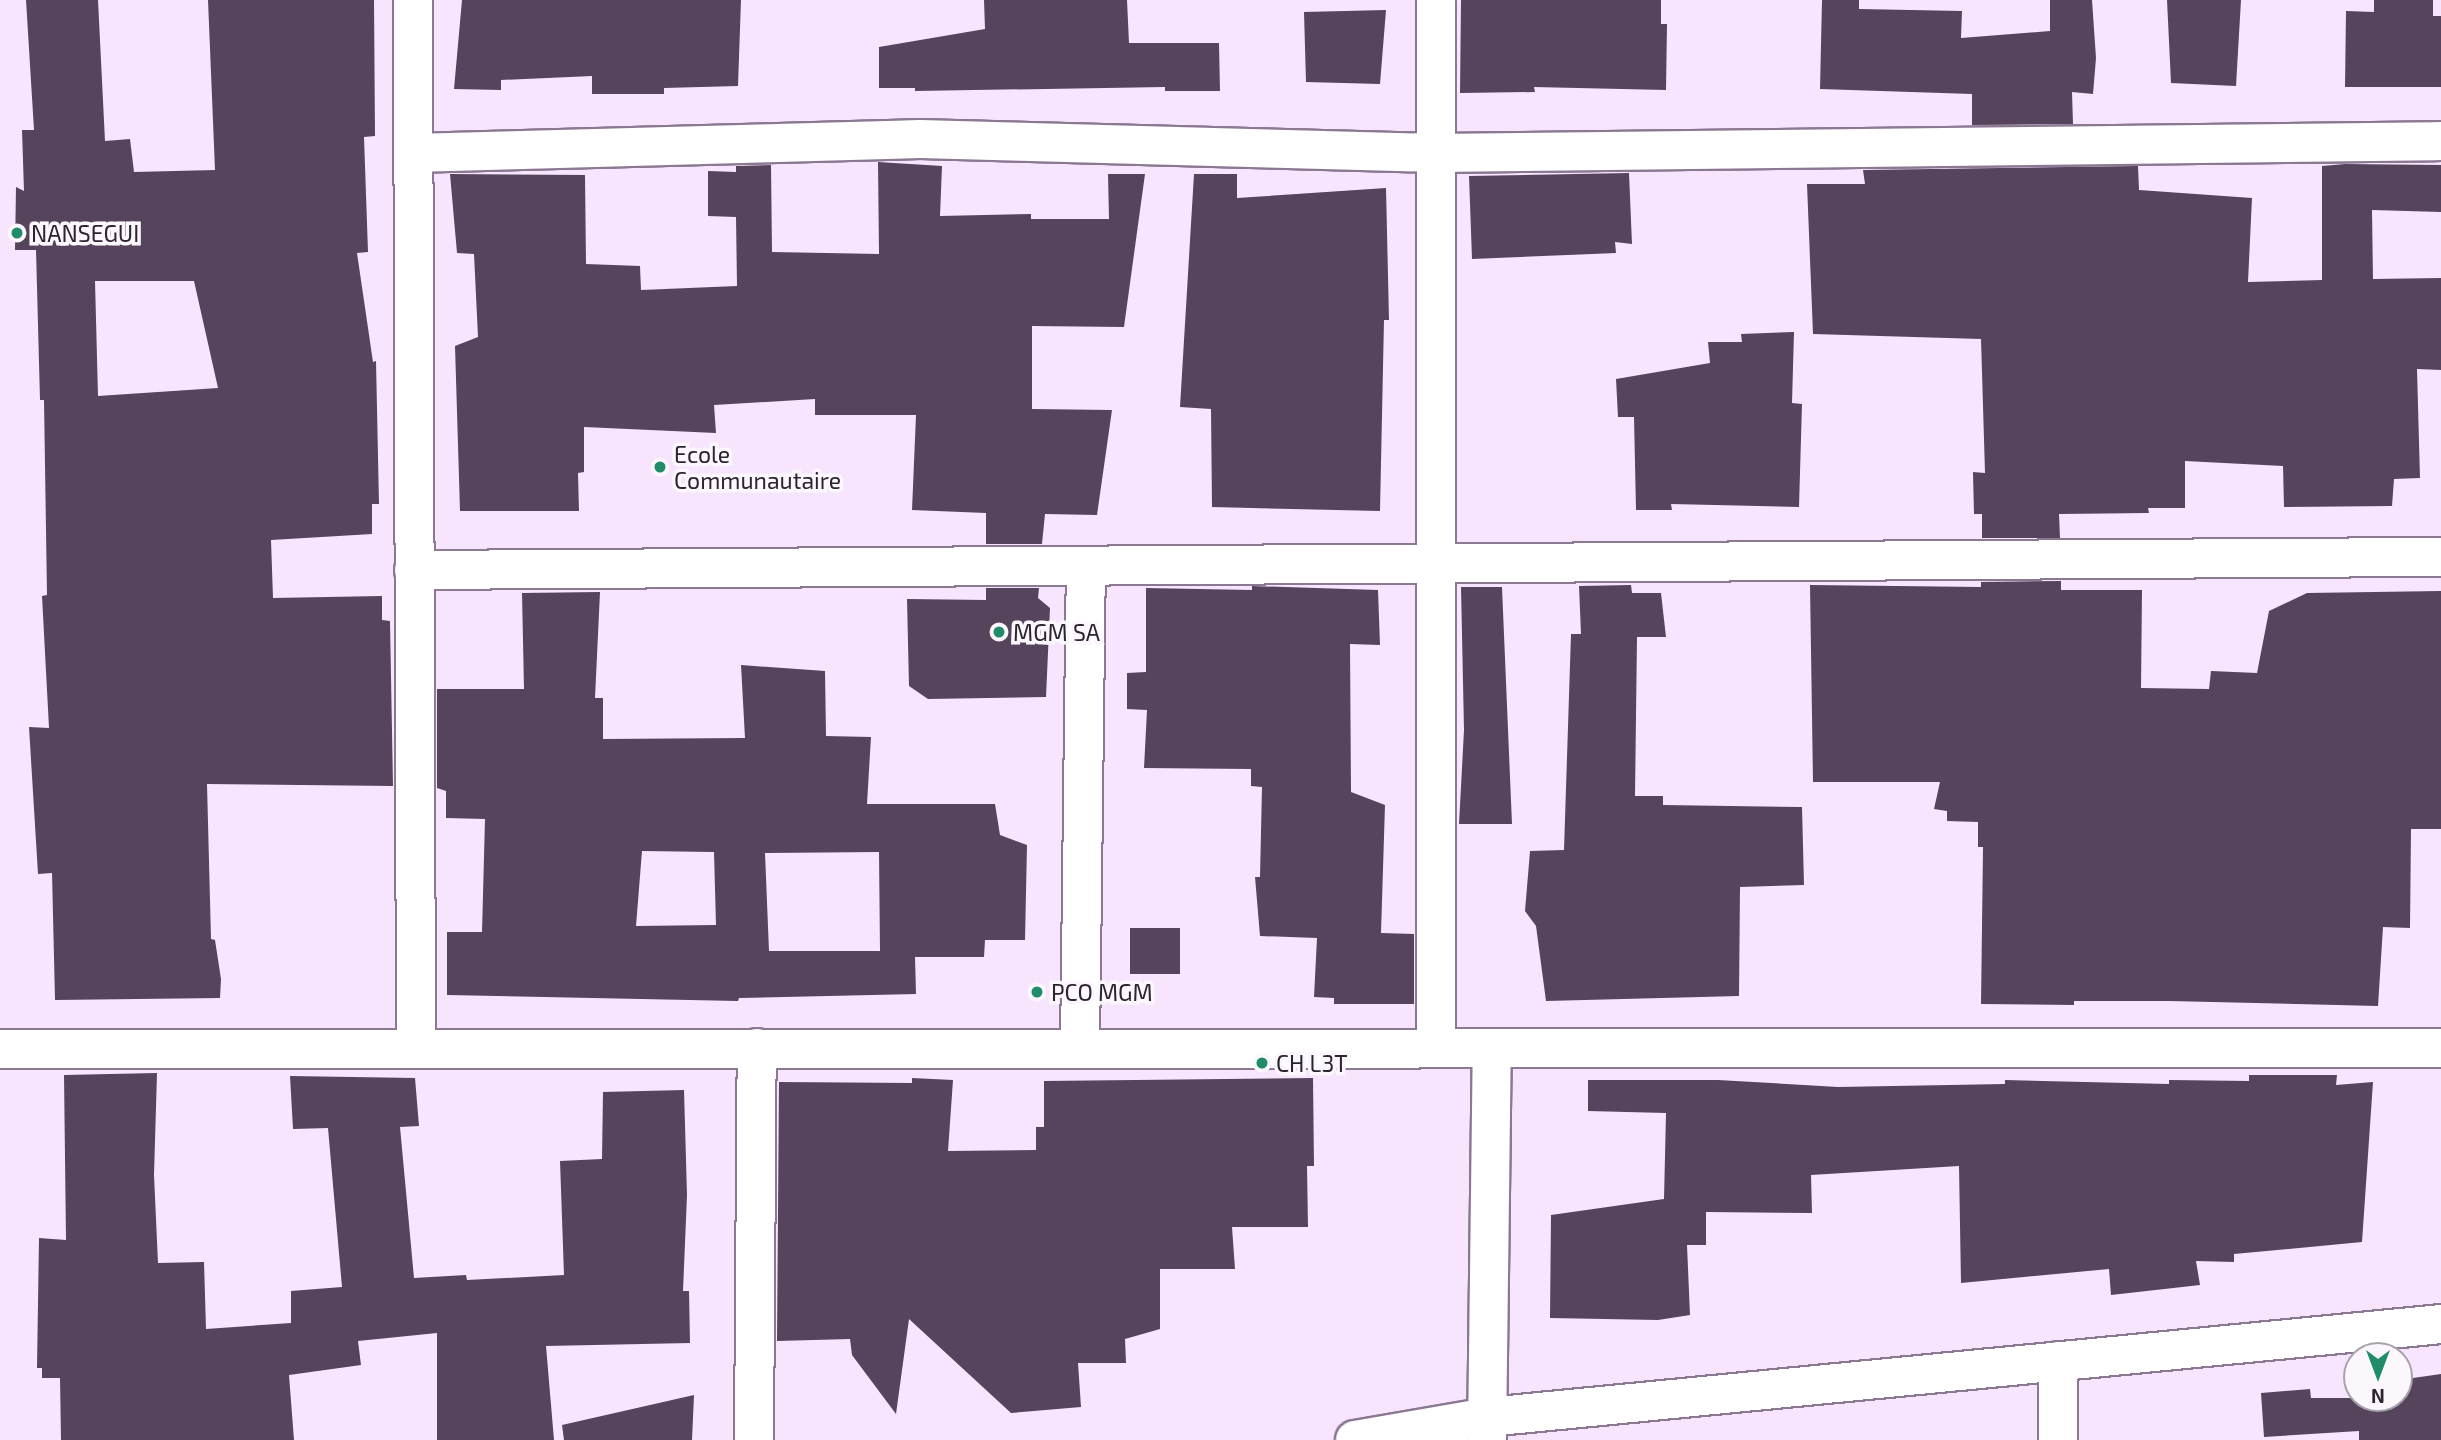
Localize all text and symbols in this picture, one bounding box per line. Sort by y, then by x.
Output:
place label: NANSEGUI [31,219,139,247]
marker: NANSEGUI [9,225,25,241]
place label: Ecole Communautaire [674,440,841,494]
marker: Ecole Communautaire [652,459,668,475]
place label: MGM SA [1013,618,1100,646]
marker: MGM SA [991,624,1007,640]
place label: PCO MGM [1051,978,1153,1006]
marker: PCO MGM [1029,984,1045,1000]
place label: CH L3T [1276,1049,1348,1077]
marker: CH L3T [1254,1055,1270,1071]
north arrow [2343,1342,2413,1412]
text: N [2371,1385,2385,1408]

